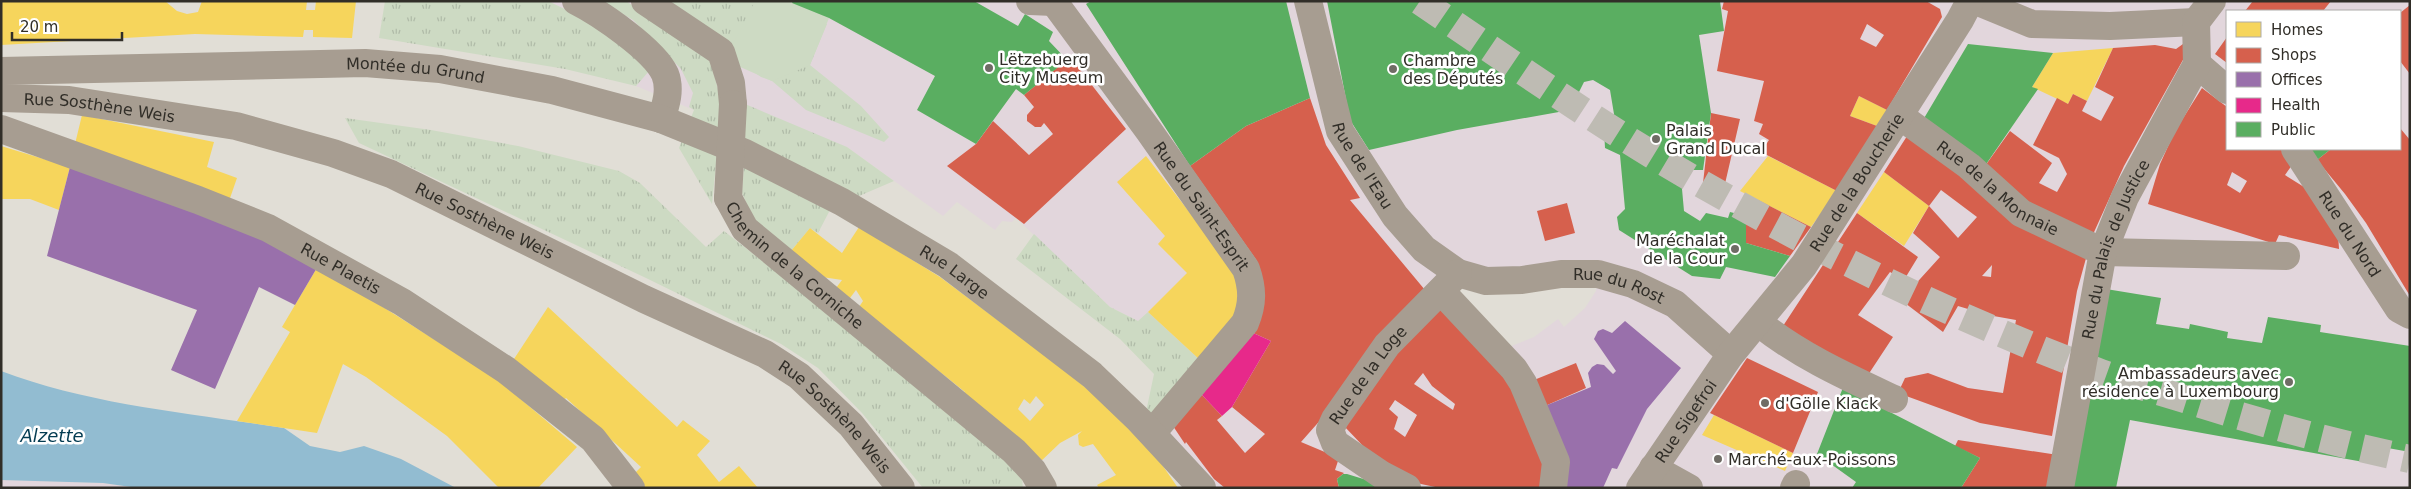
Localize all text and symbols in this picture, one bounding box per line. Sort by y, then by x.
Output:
scale bar [12,10,122,42]
legend [2226,10,2401,150]
text: 20 m [20,18,58,36]
text: Homes [2271,21,2323,39]
text: Shops [2271,46,2317,64]
place label: Lëtzebuerg City Museum [999,50,1103,87]
place label: Chambre des Députés [1403,51,1503,88]
street label: Montée du Grund [346,53,486,87]
marker: Lëtzebuerg City Museum [983,62,995,74]
marker: Chambre des Députés [1387,63,1399,75]
text: Offices [2271,71,2323,89]
street label: Rue Sosthène Weis [23,89,176,126]
text: Health [2271,96,2320,114]
street label: Rue de la Boucherie [1805,110,1908,255]
street label: Rue de l'Eau [1329,120,1397,212]
place label: Palais Grand Ducal [1666,121,1766,158]
text: Public [2271,121,2315,139]
marker: Palais Grand Ducal [1650,133,1662,145]
street label: Rue de la Monnaie [1933,136,2062,239]
street label: Rue du Saint-Esprit [1150,138,1254,274]
street label: Rue du Palais de Justice [2078,156,2153,341]
street label: Rue Sosthène Weis [412,178,557,263]
street label: Rue du Nord [2315,187,2385,280]
street label: Chemin de la Corniche [722,198,868,333]
place label: Maréchalat de la Cour [1636,231,1725,268]
street label: Rue Plaetis [298,239,384,298]
street label: Rue Large [917,241,993,303]
marker: Maréchalat de la Cour [1729,243,1741,255]
street label: Rue du Rost [1573,264,1668,307]
street label: Rue de la Loge [1325,321,1410,428]
street label: Rue Sosthène Weis [775,356,895,477]
place label: Ambassadeurs avec résidence à Luxembourg [2082,364,2279,401]
street label: Rue Sigefroi [1651,376,1720,466]
marker: Ambassadeurs avec résidence à Luxembourg [2283,376,2295,388]
place label: d'Gölle Klack [1775,394,1879,413]
marker: d'Gölle Klack [1759,397,1771,409]
water label: Alzette [19,425,84,446]
place label: Marché-aux-Poissons [1728,450,1896,469]
marker: Marché-aux-Poissons [1712,453,1724,465]

